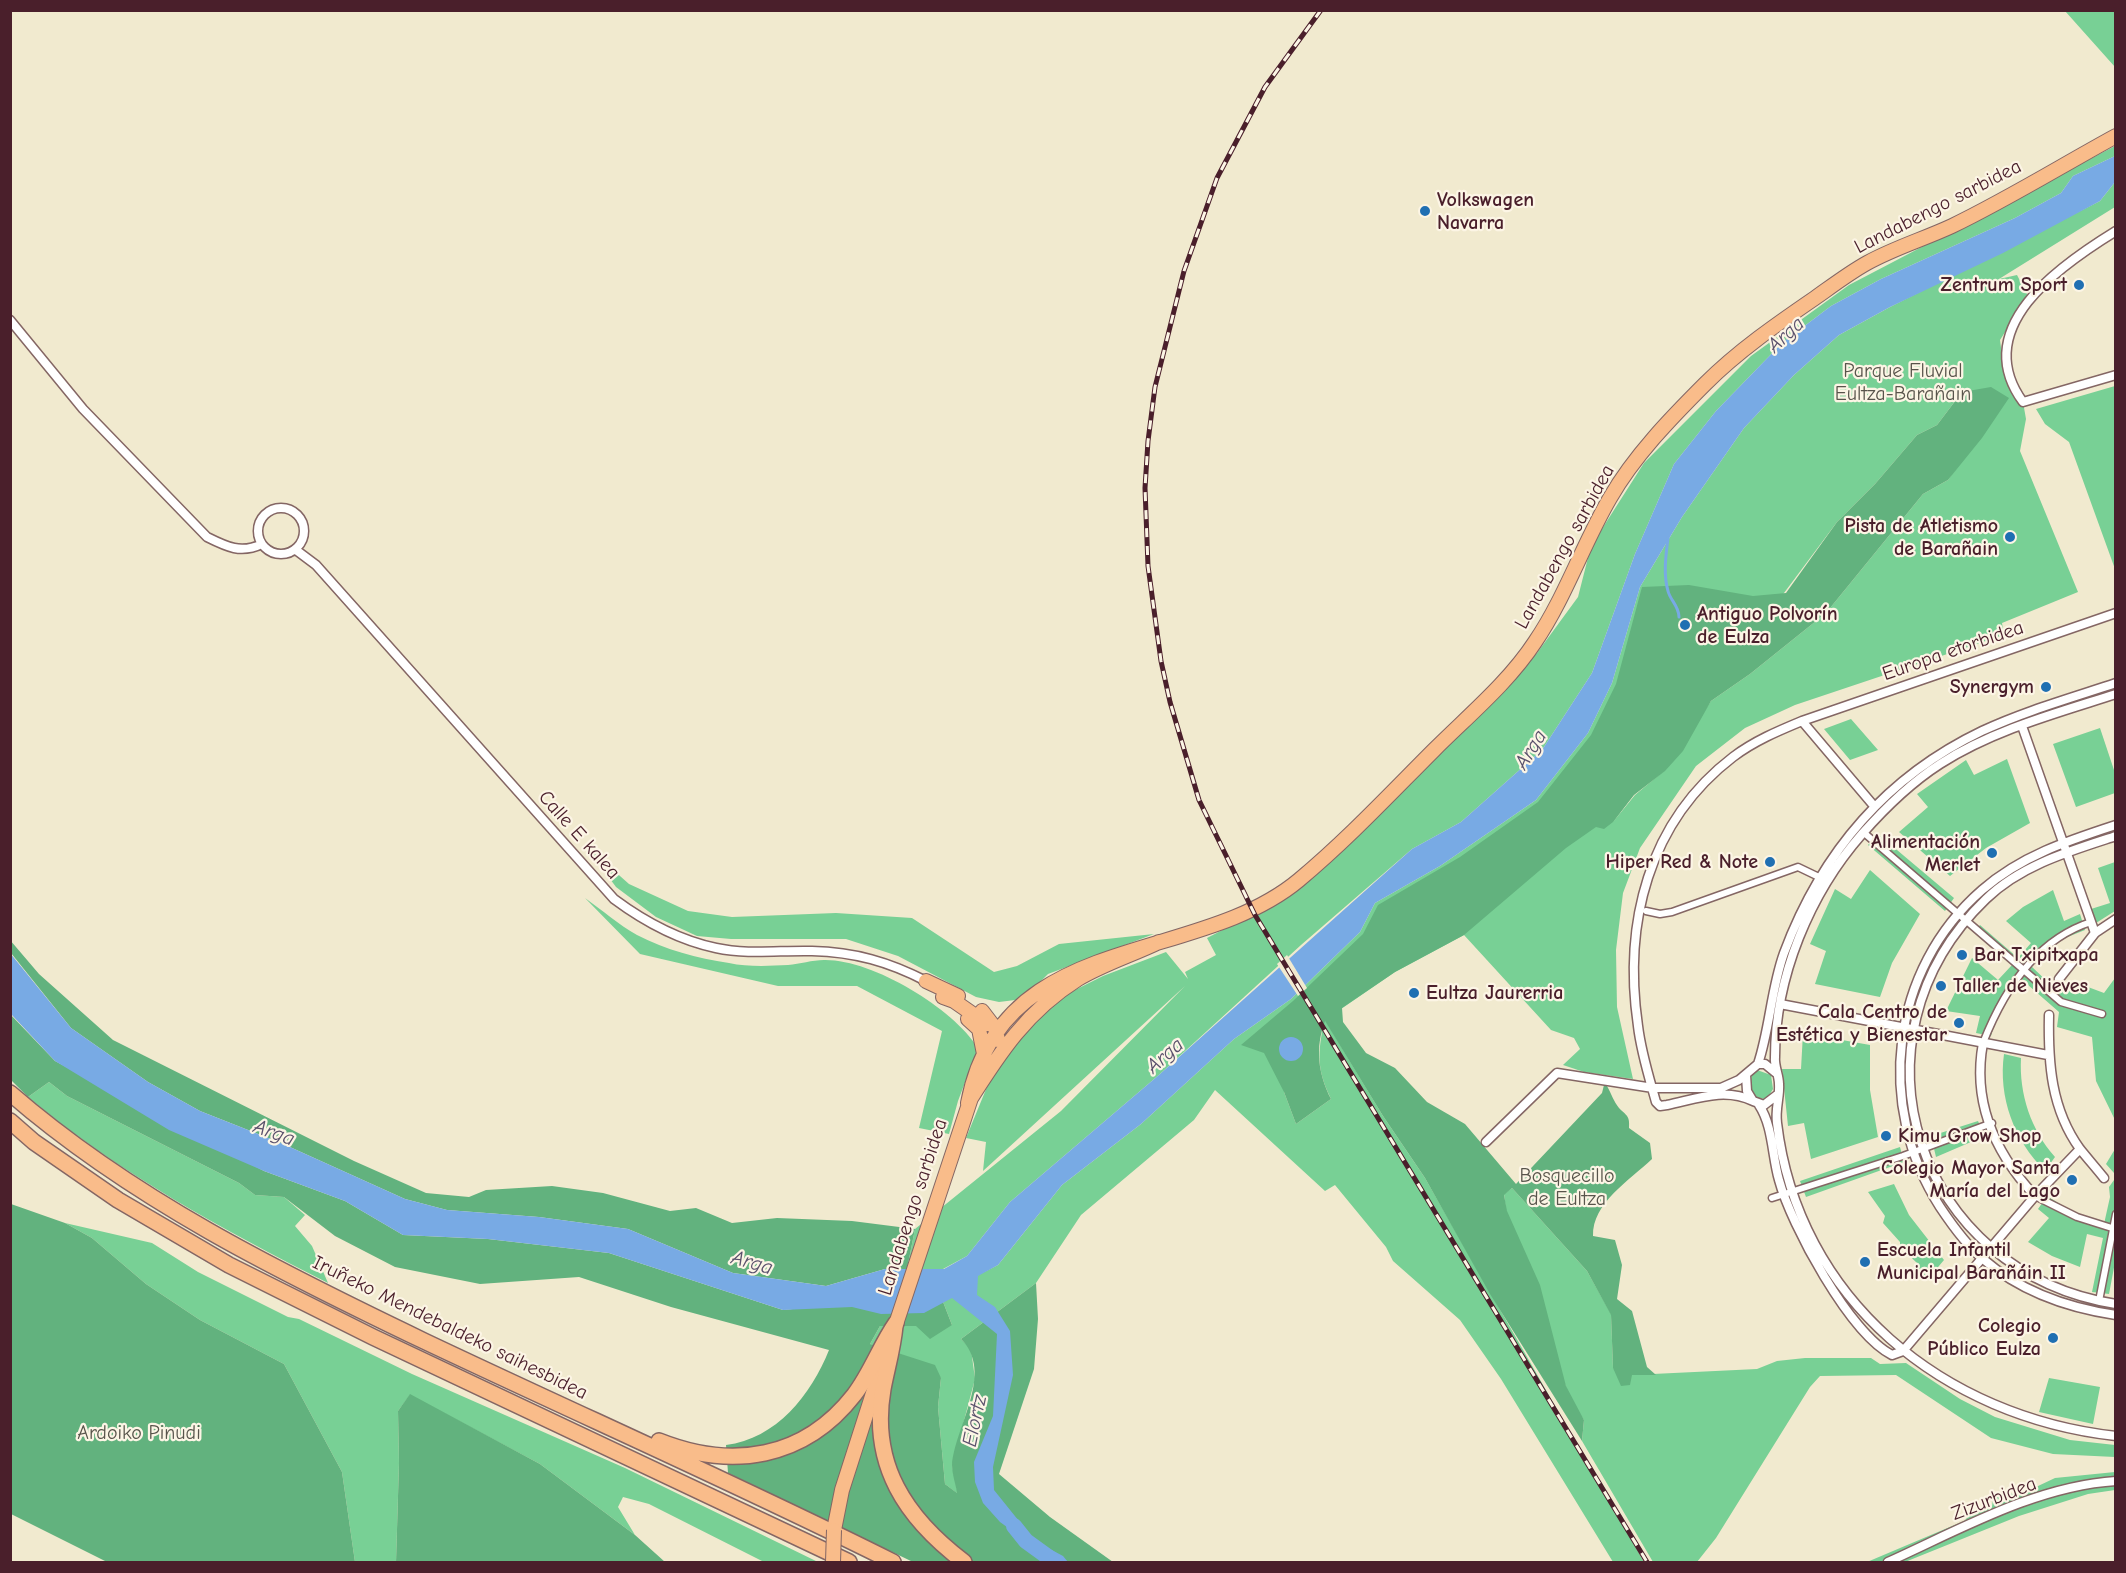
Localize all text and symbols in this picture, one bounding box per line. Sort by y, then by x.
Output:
street label: Landabengo sarbidea [1850,154,2026,260]
place label: Volkswagen Navarra [1437,188,1534,235]
marker: Volkswagen Navarra [1418,204,1432,218]
place label: Zentrum Sport [1941,273,2067,297]
marker: Zentrum Sport [2072,278,2086,292]
water label: Arga [1762,312,1810,358]
park label: Parque Fluvial Eultza-Barañain [1835,359,1971,406]
street label: Landabengo sarbidea [1510,461,1620,633]
place label: Pista de Atletismo de Barañain [1845,514,1998,561]
marker: Pista de Atletismo de Barañain [2003,530,2017,544]
place label: Antiguo Polvorín de Eulza [1697,602,1838,649]
street label: Europa etorbidea [1879,616,2027,686]
marker: Antiguo Polvorín de Eulza [1678,618,1692,632]
place label: Synergym [1950,675,2034,699]
marker: Synergym [2039,680,2053,694]
water label: Arga [1509,726,1553,774]
street label: Calle E kalea [533,786,625,884]
place label: Alimentación Merlet [1871,830,1980,877]
marker: Alimentación Merlet [1985,846,1999,860]
place label: Hiper Red & Note [1606,850,1758,874]
marker: Hiper Red & Note [1763,855,1777,869]
place label: Bar Txipitxapa [1974,943,2099,967]
marker: Bar Txipitxapa [1955,948,1969,962]
place label: Taller de Nieves [1953,974,2088,998]
marker: Taller de Nieves [1934,979,1948,993]
place label: Eultza Jaurerria [1426,981,1563,1005]
marker: Eultza Jaurerria [1407,986,1421,1000]
place label: Cala Centro de Estética y Bienestar [1776,1000,1947,1047]
marker: Cala Centro de Estética y Bienestar [1952,1016,1966,1030]
water label: Arga [1141,1033,1189,1079]
water label: Arga [250,1114,298,1152]
street label: Landabengo sarbidea [873,1116,953,1298]
place label: Kimu Grow Shop [1898,1124,2042,1148]
marker: Kimu Grow Shop [1879,1129,1893,1143]
place label: Colegio Mayor Santa María del Lago [1881,1156,2060,1203]
park label: Bosquecillo de Eultza [1519,1164,1615,1211]
marker: Colegio Mayor Santa María del Lago [2065,1173,2079,1187]
place label: Escuela Infantil Municipal Barañáin II [1877,1238,2066,1285]
water label: Arga [728,1245,776,1281]
street label: Iruñeko Mendebaldeko saihesbidea [309,1251,591,1405]
marker: Escuela Infantil Municipal Barañáin II [1858,1255,1872,1269]
place label: Colegio Público Eulza [1927,1314,2041,1361]
marker: Colegio Público Eulza [2046,1331,2060,1345]
water label: Elortz [957,1393,993,1449]
park label: Ardoiko Pinudi [77,1421,201,1445]
street label: Zizurbidea [1948,1472,2040,1526]

